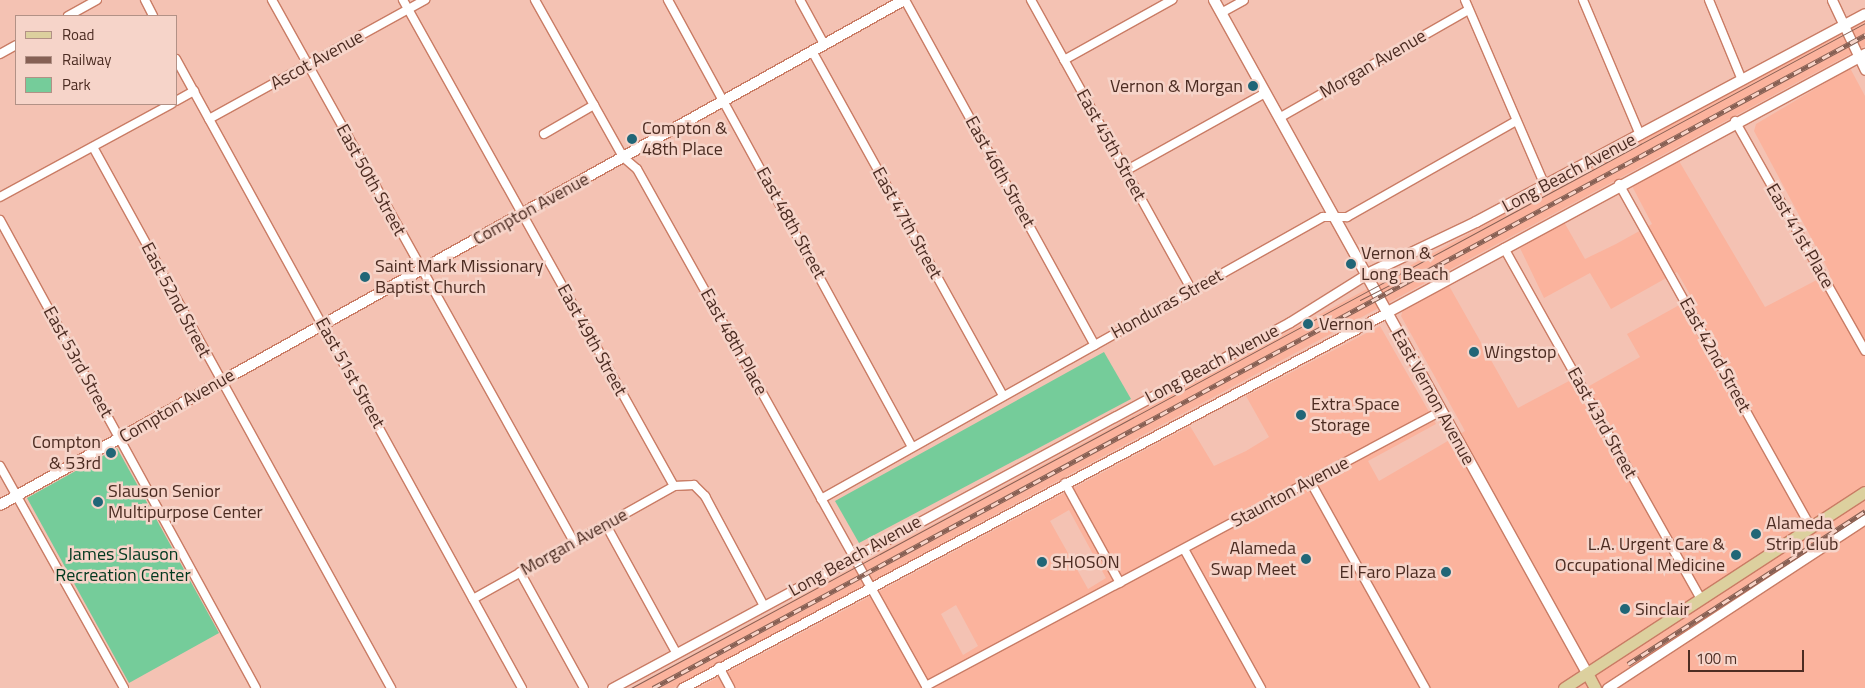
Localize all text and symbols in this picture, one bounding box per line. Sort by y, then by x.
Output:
legend [15,15,178,105]
text: Road [62,23,94,46]
street label: Morgan Avenue [1316,25,1430,103]
street label: Ascot Avenue [267,26,367,94]
text: Railway [62,48,112,71]
text: Park [62,73,91,96]
place label: Vernon & Morgan [1110,75,1243,97]
marker: Vernon & Morgan [1247,80,1259,92]
street label: East 45th Street [1071,85,1151,205]
street label: East 46th Street [960,112,1040,232]
place label: Compton & 48th Place [642,118,727,160]
street label: East 50th Street [331,120,411,240]
street label: Long Beach Avenue [1499,129,1639,217]
marker: Compton & 48th Place [626,133,638,145]
street label: East 48th Street [751,163,831,283]
street label: East 47th Street [867,163,947,283]
street label: Compton Avenue [469,168,593,250]
street label: East 41st Place [1761,180,1839,292]
street label: East 52nd Street [137,239,215,361]
place label: Vernon & Long Beach [1361,243,1449,286]
place label: Saint Mark Missionary Baptist Church [375,256,543,298]
marker: Vernon & Long Beach [1345,258,1357,270]
street label: Honduras Street [1107,264,1227,344]
marker: Saint Mark Missionary Baptist Church [359,271,371,283]
street label: East 49th Street [552,280,632,400]
street label: East 48th Place [696,285,772,399]
street label: East 42nd Street [1675,294,1755,416]
street label: East 53rd Street [39,303,117,421]
place label: Vernon [1319,313,1373,335]
street label: East 51st Street [311,314,389,432]
marker: Vernon [1301,317,1315,331]
street label: Long Beach Avenue [1142,320,1282,408]
street label: East Vernon Avenue [1387,325,1479,469]
place label: Wingstop [1484,341,1556,363]
marker: Wingstop [1468,346,1480,358]
street label: Compton Avenue [116,364,238,448]
street label: East 43rd Street [1563,364,1641,482]
place label: Extra Space Storage [1311,394,1400,436]
marker: Extra Space Storage [1295,409,1307,421]
place label: Compton & 53rd [32,432,101,474]
marker: Compton & 53rd [105,447,117,459]
street label: Staunton Avenue [1228,452,1352,532]
place label: Slauson Senior Multipurpose Center [108,481,263,524]
marker: Slauson Senior Multipurpose Center [92,496,104,508]
street label: Morgan Avenue [517,504,631,580]
street label: Long Beach Avenue [785,511,925,601]
place label: Alameda Strip Club [1766,513,1839,556]
marker: Alameda Strip Club [1750,528,1762,540]
place label: L.A. Urgent Care & Occupational Medicine [1555,534,1725,576]
place label: Alameda Swap Meet [1211,538,1296,580]
park label: James Slauson Recreation Center [55,544,191,586]
marker: L.A. Urgent Care & Occupational Medicine [1729,548,1743,562]
place label: SHOSON [1052,551,1120,573]
marker: Alameda Swap Meet [1300,553,1312,565]
marker: SHOSON [1036,556,1048,568]
place label: El Faro Plaza [1339,561,1436,583]
marker: El Faro Plaza [1440,566,1452,578]
place label: Sinclair [1635,598,1690,620]
marker: Sinclair [1619,603,1631,615]
scale bar [1690,640,1806,672]
text: 100 m [1696,647,1737,670]

